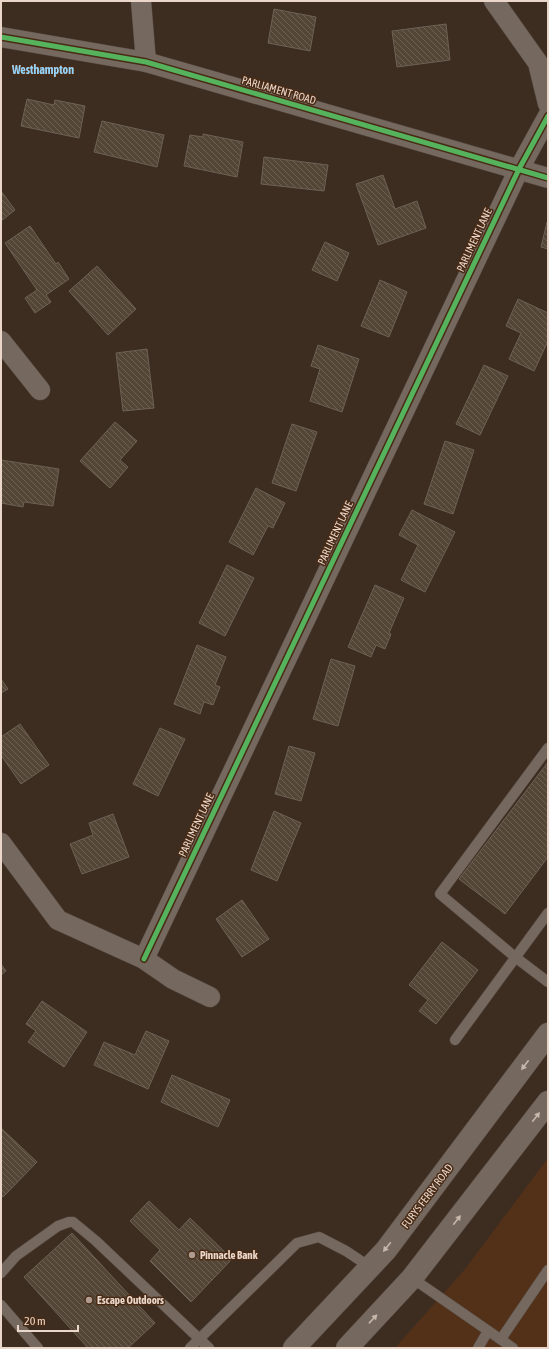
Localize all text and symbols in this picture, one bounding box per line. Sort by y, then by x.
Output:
district label: Westhampton [11,63,74,77]
street label: PARLIAMENT ROAD [241,74,317,106]
street label: PARLIMENT LANE [454,206,494,274]
street label: PARLIMENT LANE [315,499,355,567]
street label: PARLIMENT LANE [176,791,216,859]
one-way arrow [520,1060,529,1071]
one-way arrow [532,1112,541,1123]
street label: FURYS FERRY ROAD [399,1162,455,1230]
one-way arrow [452,1214,461,1225]
one-way arrow [383,1242,392,1253]
place label: Pinnacle Bank [200,1249,258,1261]
marker: Pinnacle Bank [187,1250,197,1260]
place label: Escape Outdoors [97,1294,164,1306]
marker: Escape Outdoors [84,1295,94,1305]
scale bar [18,1307,78,1333]
text: 20 m [24,1314,46,1328]
one-way arrow [368,1314,378,1324]

